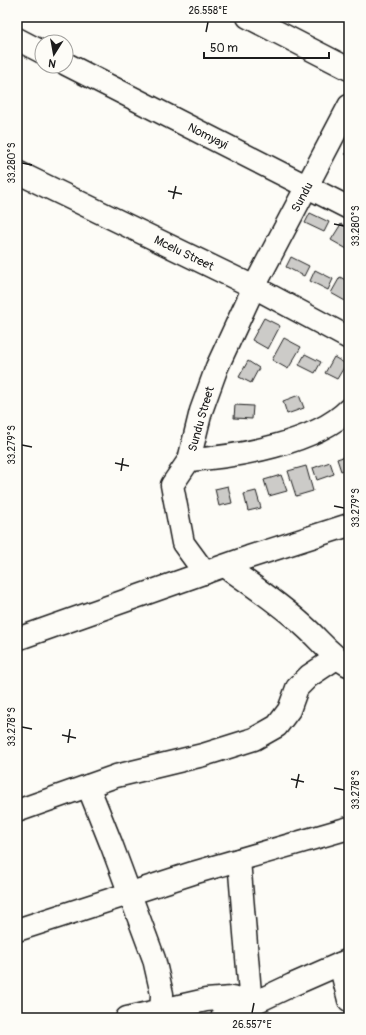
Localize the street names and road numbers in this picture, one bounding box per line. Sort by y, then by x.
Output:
street label: Nomyayi [185,120,230,153]
street label: Sundu [288,180,317,215]
street label: Mcelu Street [151,233,216,274]
street label: Sundu Street [185,385,218,453]

